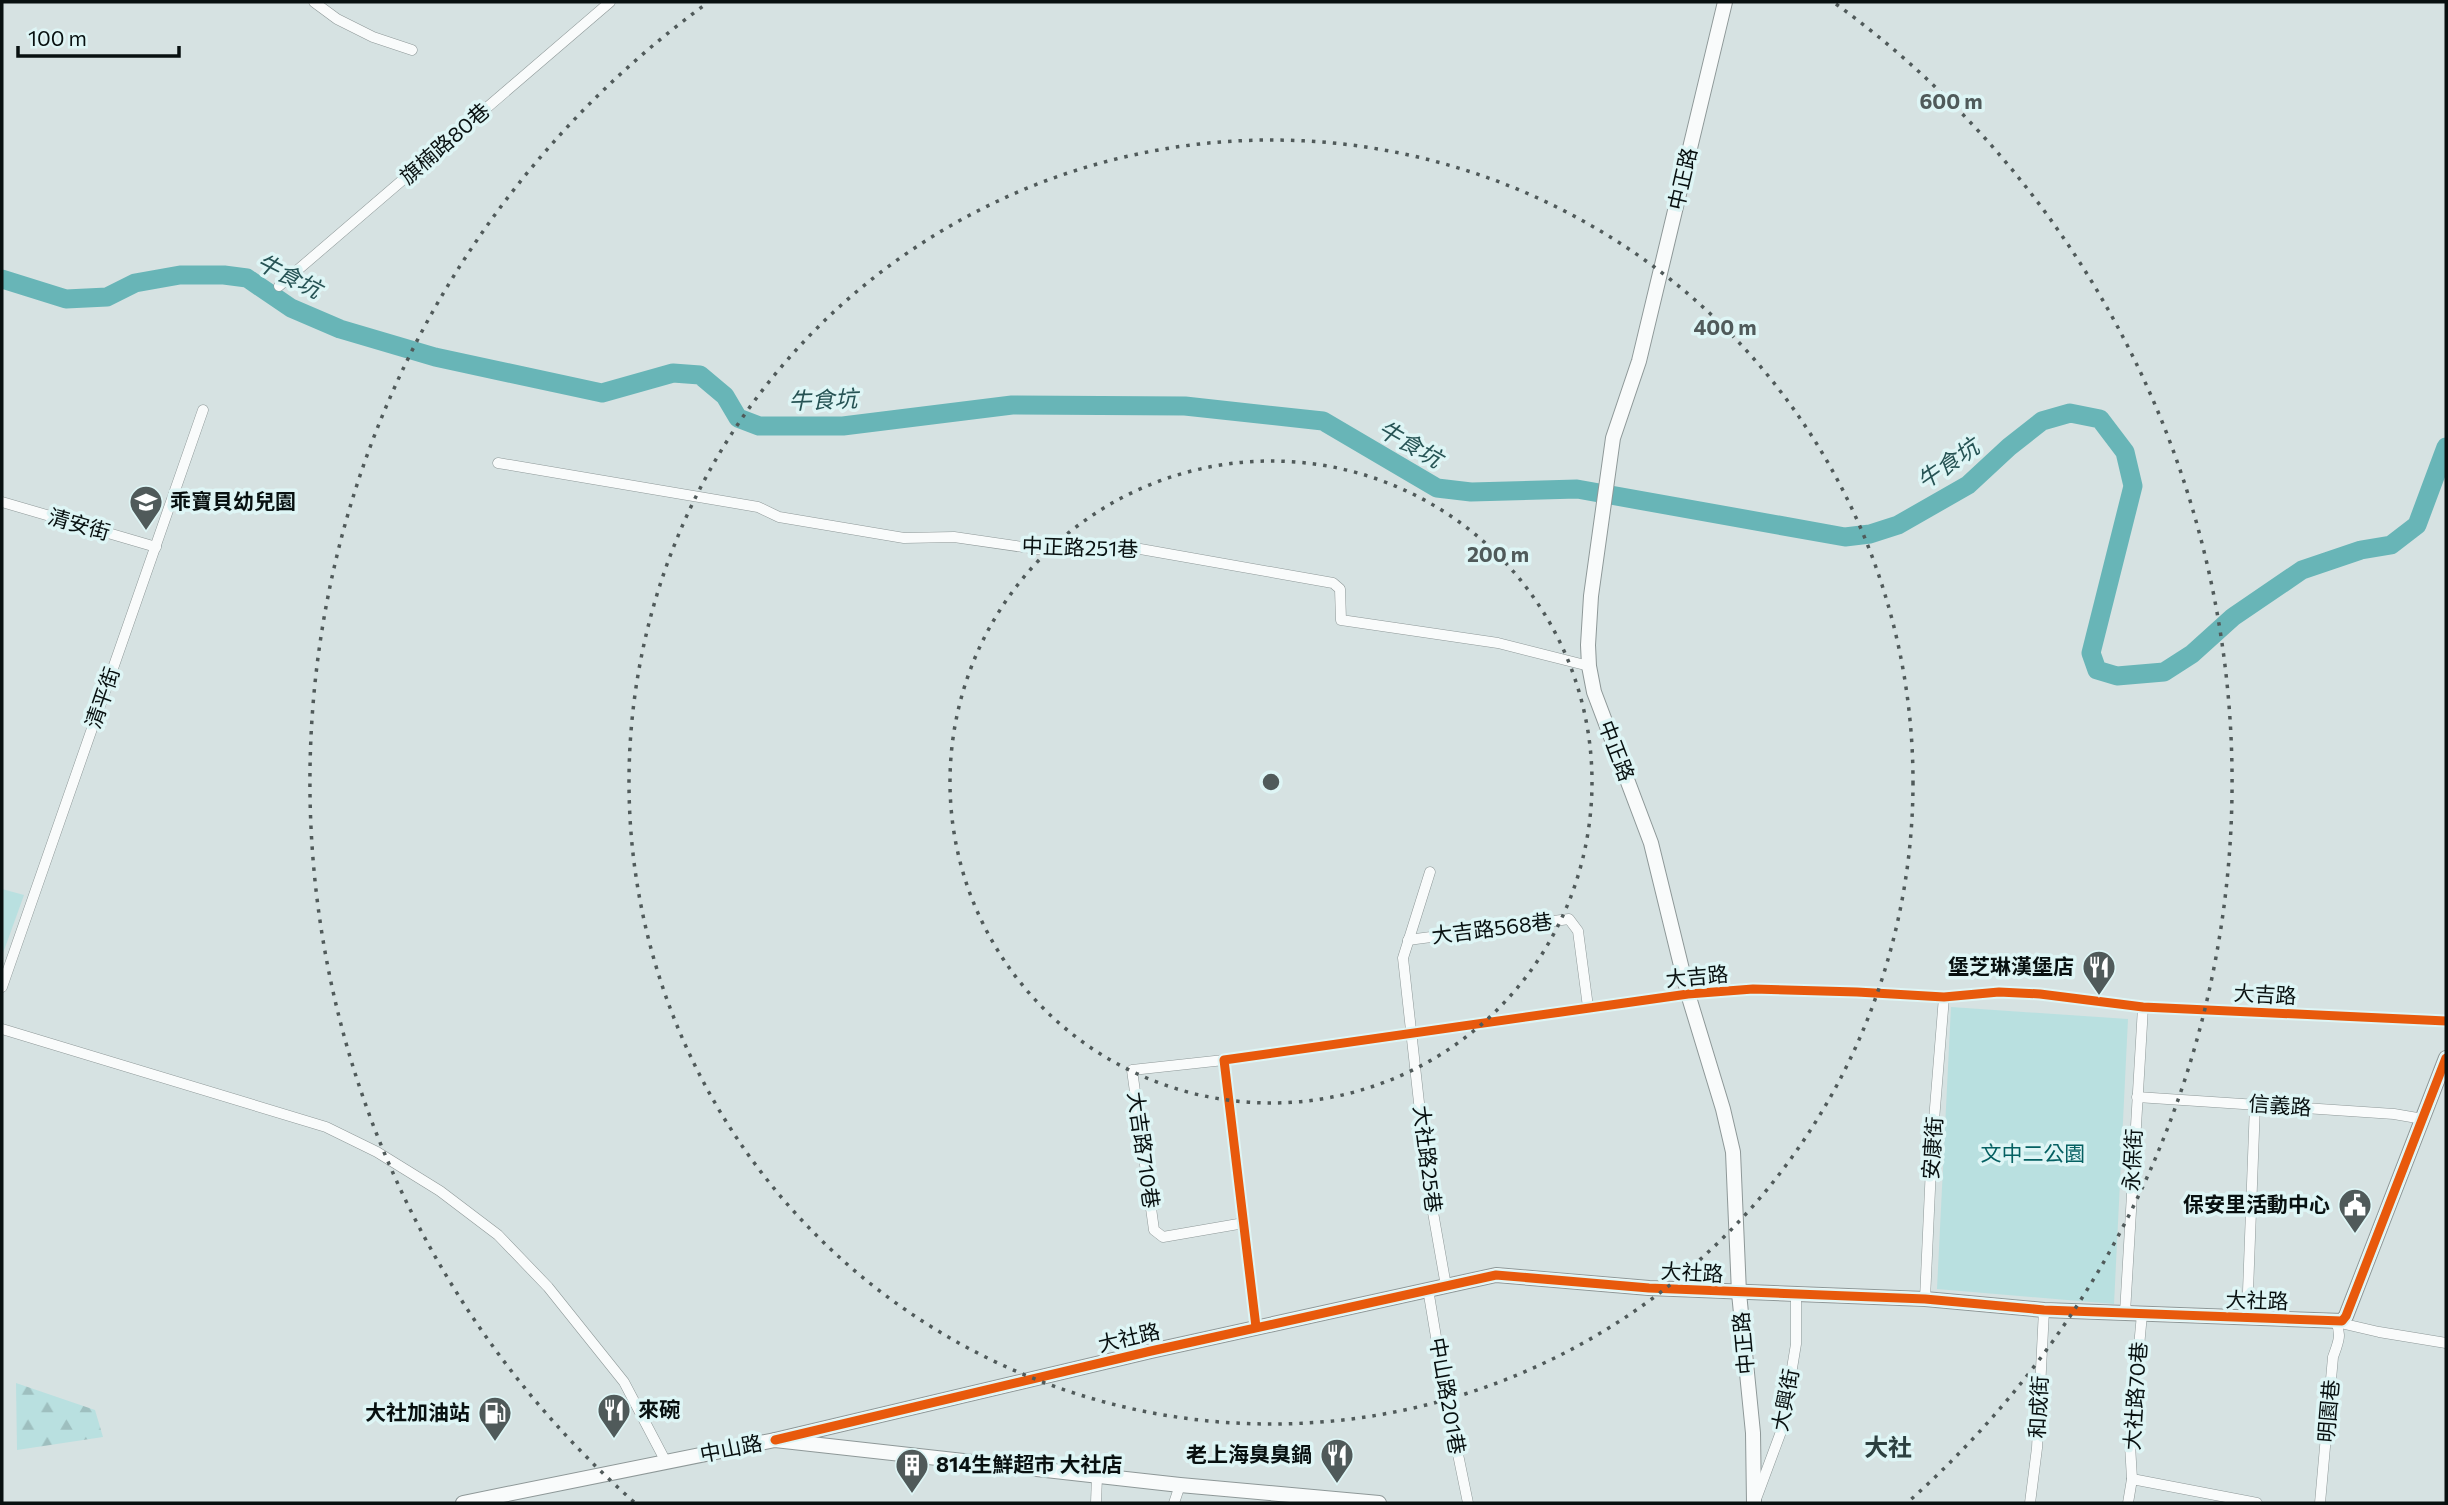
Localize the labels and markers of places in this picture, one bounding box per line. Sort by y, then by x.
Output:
school or university icon: 乖寶貝幼兒園 [127,483,165,532]
place label: 乖寶貝幼兒園 [170,488,296,513]
centre of rings [1259,770,1283,794]
restaurant icon: 堡芝琳漢堡店 [2080,948,2118,997]
place label: 堡芝琳漢堡店 [1948,953,2074,978]
public building icon: 保安里活動中心 [2336,1186,2374,1235]
place label: 保安里活動中心 [2183,1191,2330,1216]
restaurant icon: 來碗 [595,1391,633,1440]
fuel station icon: 大社加油站 [476,1394,514,1443]
place label: 來碗 [638,1396,680,1421]
place label: 大社加油站 [365,1399,470,1424]
restaurant icon: 老上海臭臭鍋 [1318,1436,1356,1485]
place label: 老上海臭臭鍋 [1186,1441,1312,1466]
building icon: 814生鮮超市 大社店 [893,1446,931,1495]
place label: 814生鮮超市 大社店 [936,1451,1122,1476]

